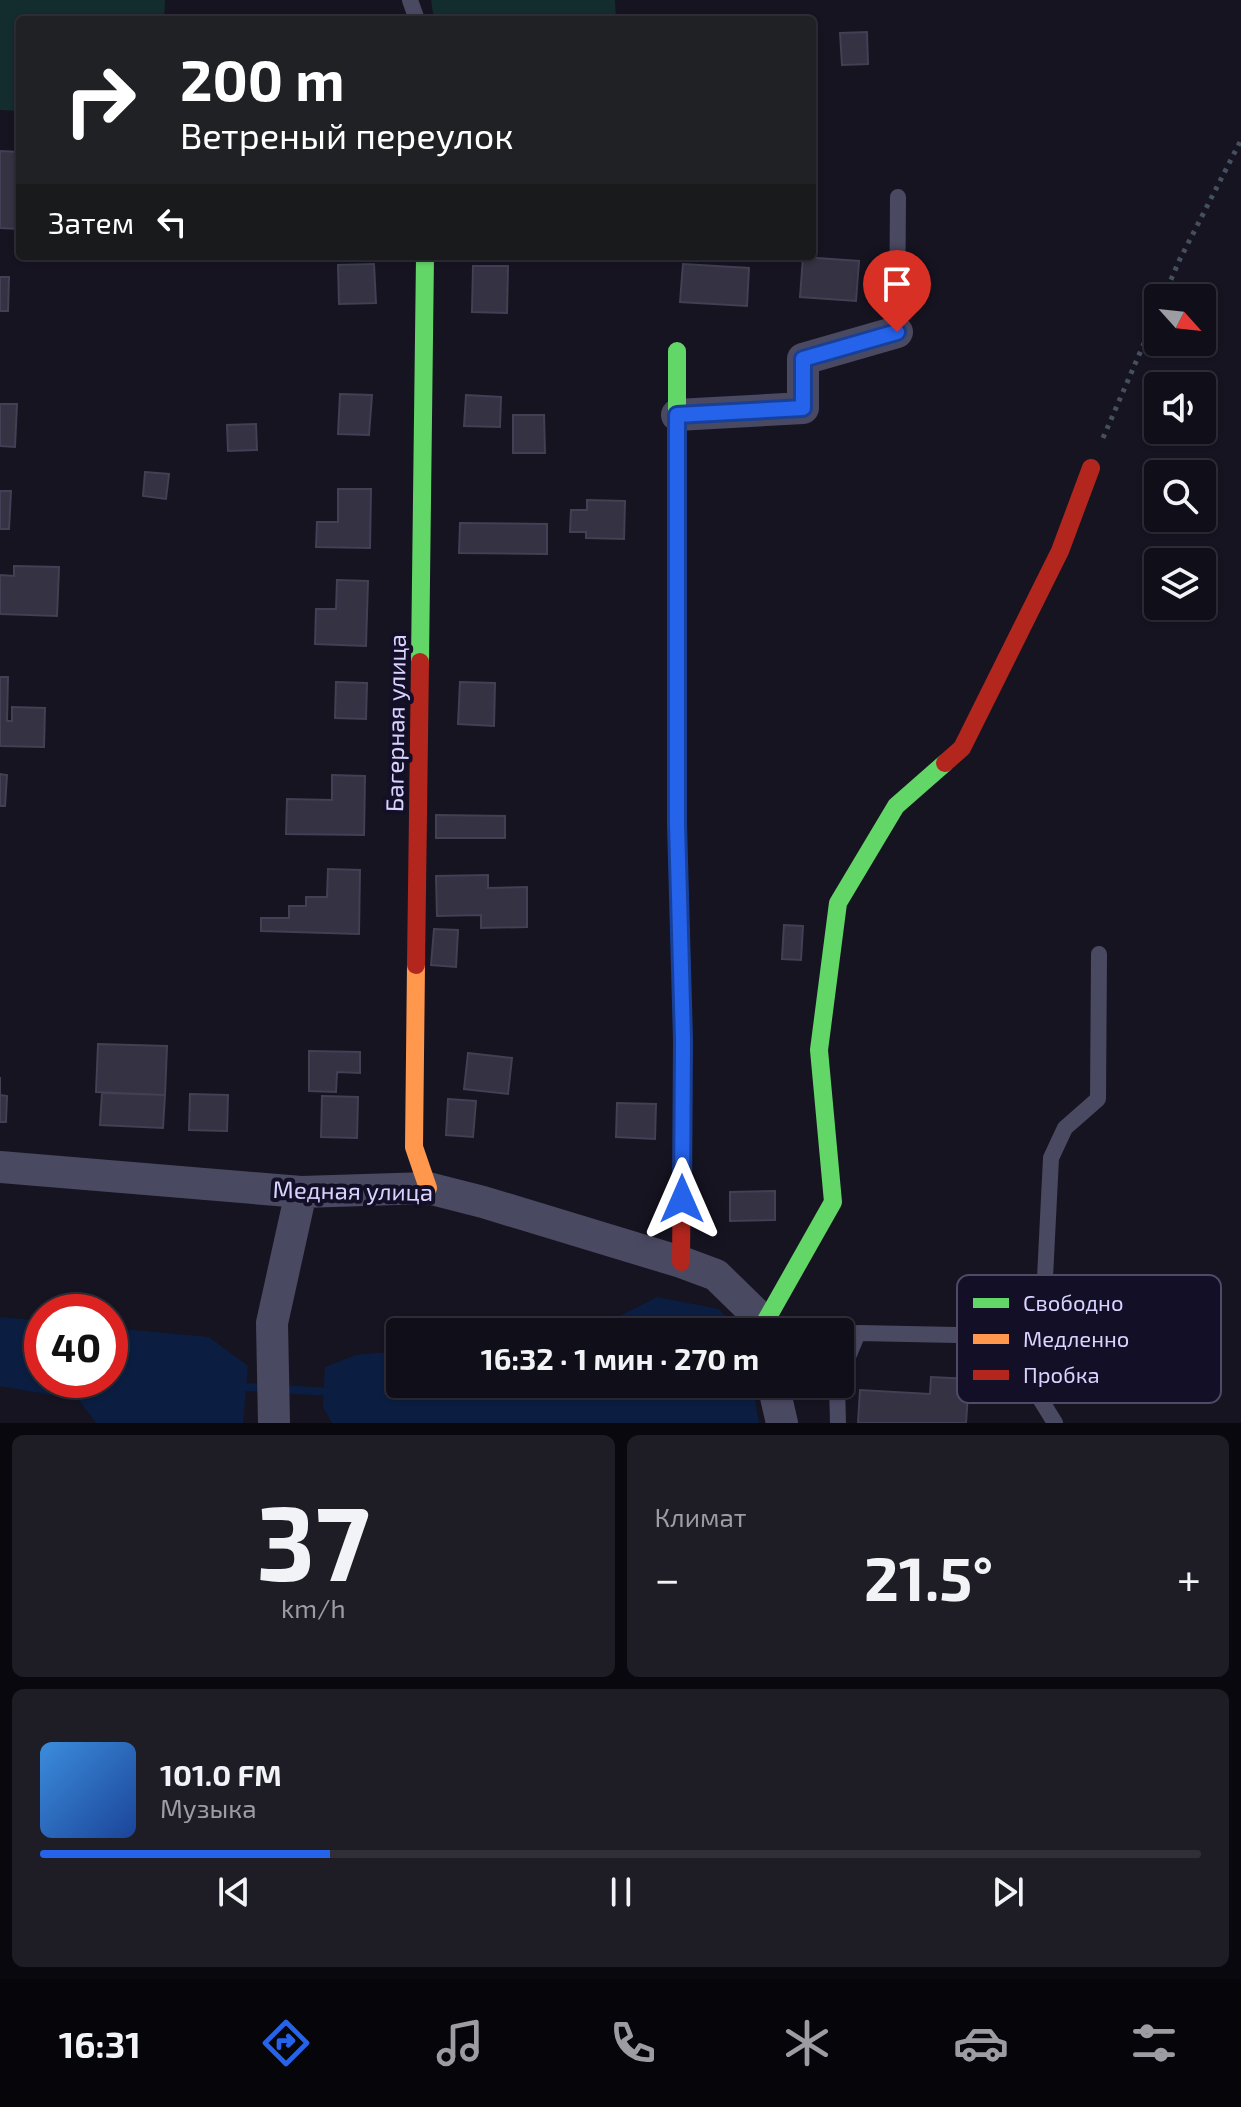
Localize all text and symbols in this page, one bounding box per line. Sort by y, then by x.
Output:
text: 200 m [180,45,345,112]
icon: right [48,48,152,152]
text: Ветреный переулок [180,113,514,156]
icon: left [150,200,194,244]
text: Затем [48,204,134,240]
pin [863,250,931,332]
icon: arrive [875,262,919,306]
north arrow [1144,284,1216,356]
map controls [1144,284,1216,620]
button: sound [1144,372,1216,444]
button: search [1144,460,1216,532]
button: layers [1144,548,1216,620]
street label: Багерная улица [379,634,412,812]
position arrow [640,1157,724,1241]
street label: Медная улица [272,1174,434,1207]
legend [957,1275,1221,1403]
text: Свободно [1023,1289,1123,1315]
speed limit sign: 40 [24,1294,128,1398]
text: Медленно [1023,1325,1129,1351]
text: 16:32 · 1 мин · 270 m [481,1340,759,1376]
text: Пробка [1023,1361,1100,1387]
text: 37 [256,1477,370,1602]
text: Климат [655,1501,747,1532]
text: 21.5° [864,1541,993,1613]
text: − [655,1551,680,1604]
text: + [1177,1551,1201,1604]
text: km/h [281,1592,346,1623]
text: 101.0 FM [160,1756,282,1792]
text: Музыка [160,1792,257,1823]
icon: previous [212,1870,256,1914]
icon: pause [599,1870,643,1914]
icon: next [986,1870,1030,1914]
icon: directions [258,2015,314,2071]
icon: music [432,2015,488,2071]
icon: phone [605,2015,661,2071]
icon: climate [779,2015,835,2071]
icon: car [953,2015,1009,2071]
icon: filters [1126,2015,1182,2071]
text: 16:31 [59,2022,141,2065]

